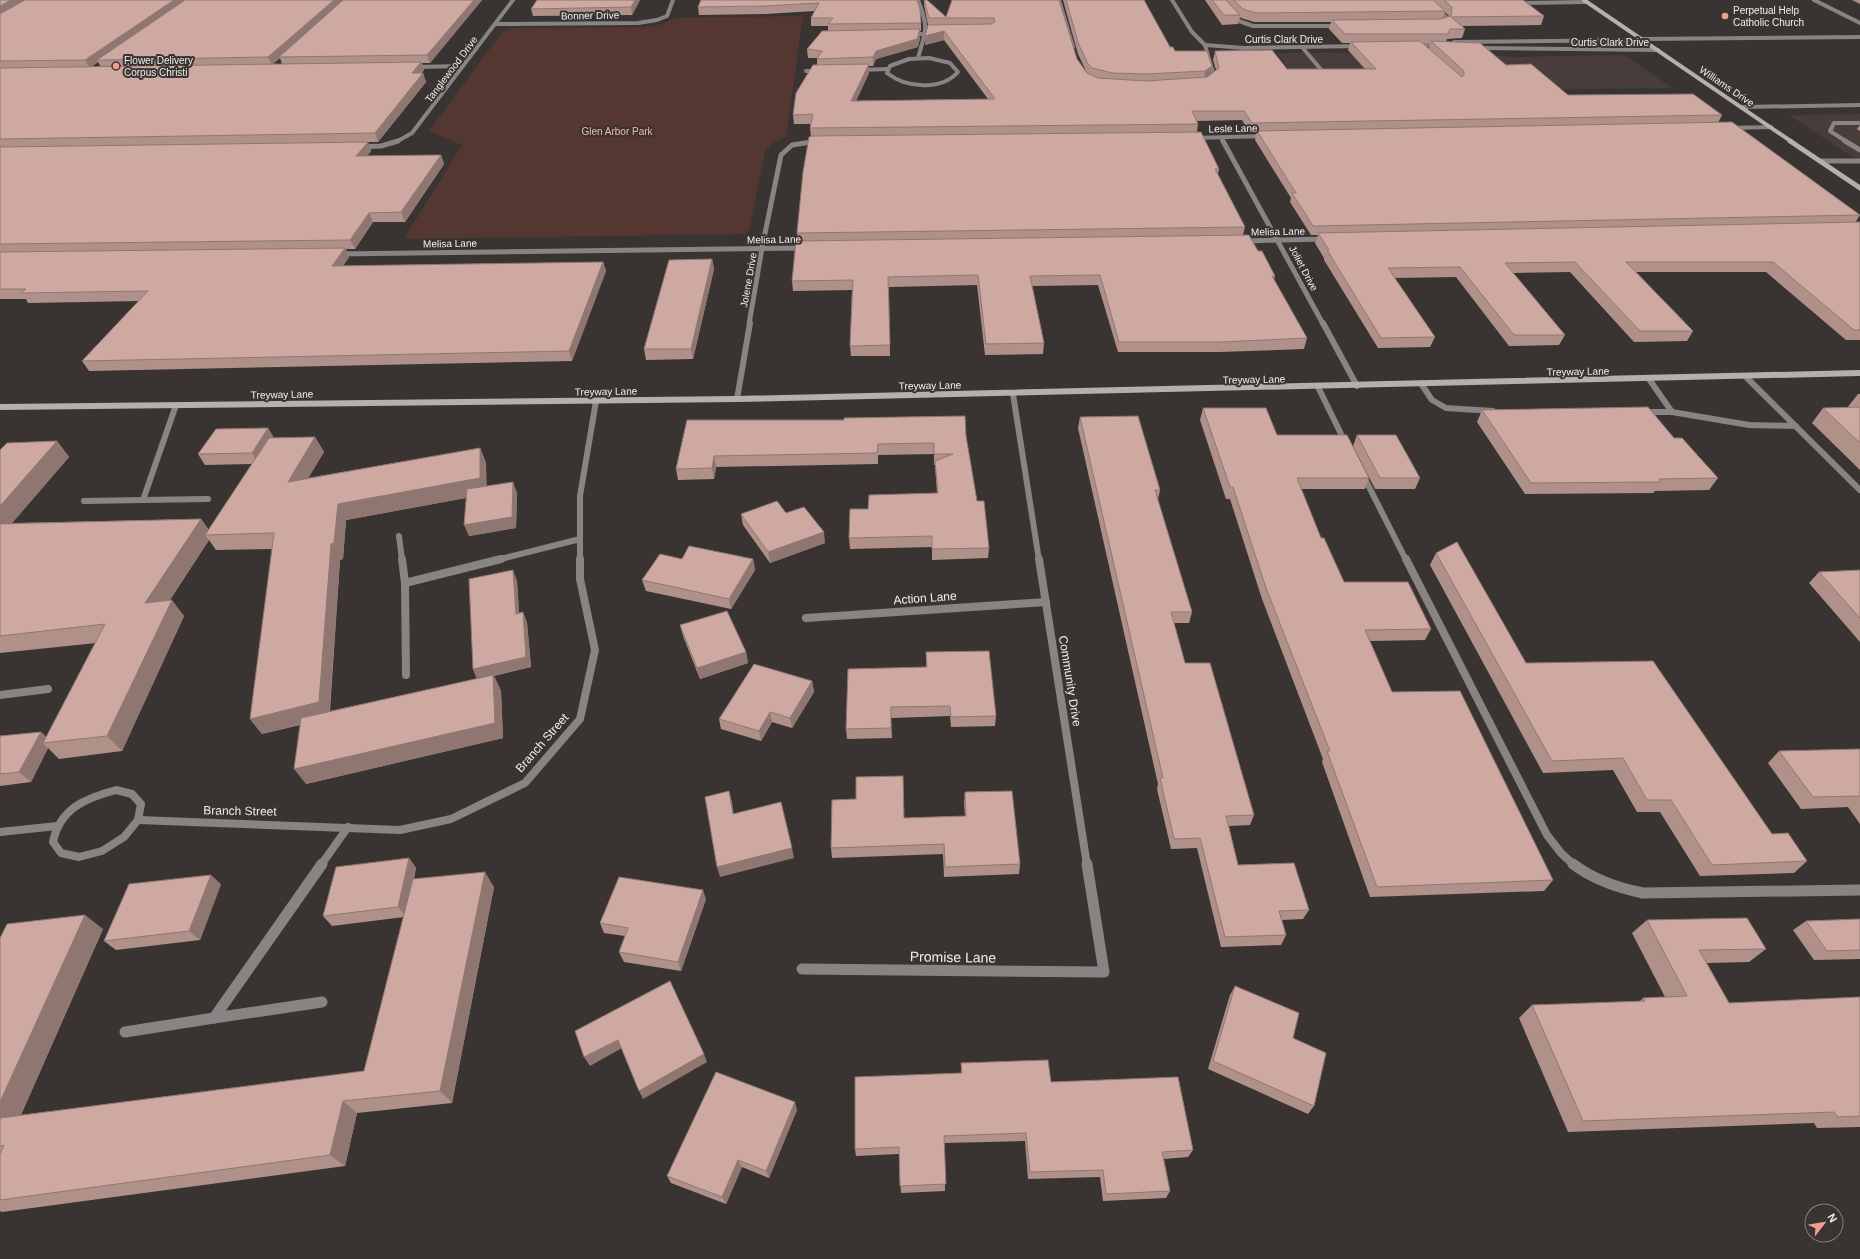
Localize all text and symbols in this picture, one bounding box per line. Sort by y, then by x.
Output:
place label: Perpetual Help Catholic Church [1733,5,1804,28]
street label: Bonner Drive [561,9,620,22]
marker: Perpetual Help Catholic Church [1720,11,1730,21]
street label: Tanglewood Drive [423,34,480,104]
street label: Curtis Clark Drive [1245,34,1324,45]
street label: Curtis Clark Drive [1571,37,1650,48]
place label: Flower Delivery Corpus Christi [124,55,193,78]
marker: Flower Delivery Corpus Christi [111,61,121,71]
street label: Williams Drive [1697,64,1756,109]
street label: Lesle Lane [1208,123,1258,134]
park label: Glen Arbor Park [581,126,654,137]
street label: Melisa Lane [1251,226,1305,237]
street label: Melisa Lane [747,234,801,245]
street label: Melisa Lane [423,238,477,249]
street label: Joliet Drive [1287,244,1320,293]
street label: Jolene Drive [738,251,759,308]
street label: Treyway Lane [1547,365,1610,378]
street label: Treyway Lane [1223,373,1286,386]
street label: Treyway Lane [899,379,962,392]
street label: Treyway Lane [575,385,638,398]
street label: Treyway Lane [251,388,314,401]
street label: Action Lane [893,589,957,607]
street label: Community Drive [1056,634,1084,728]
street label: Branch Street [513,710,572,775]
street label: Branch Street [203,803,277,819]
street label: Promise Lane [910,948,997,966]
north arrow [1804,1203,1844,1243]
text: N [1825,1211,1840,1224]

